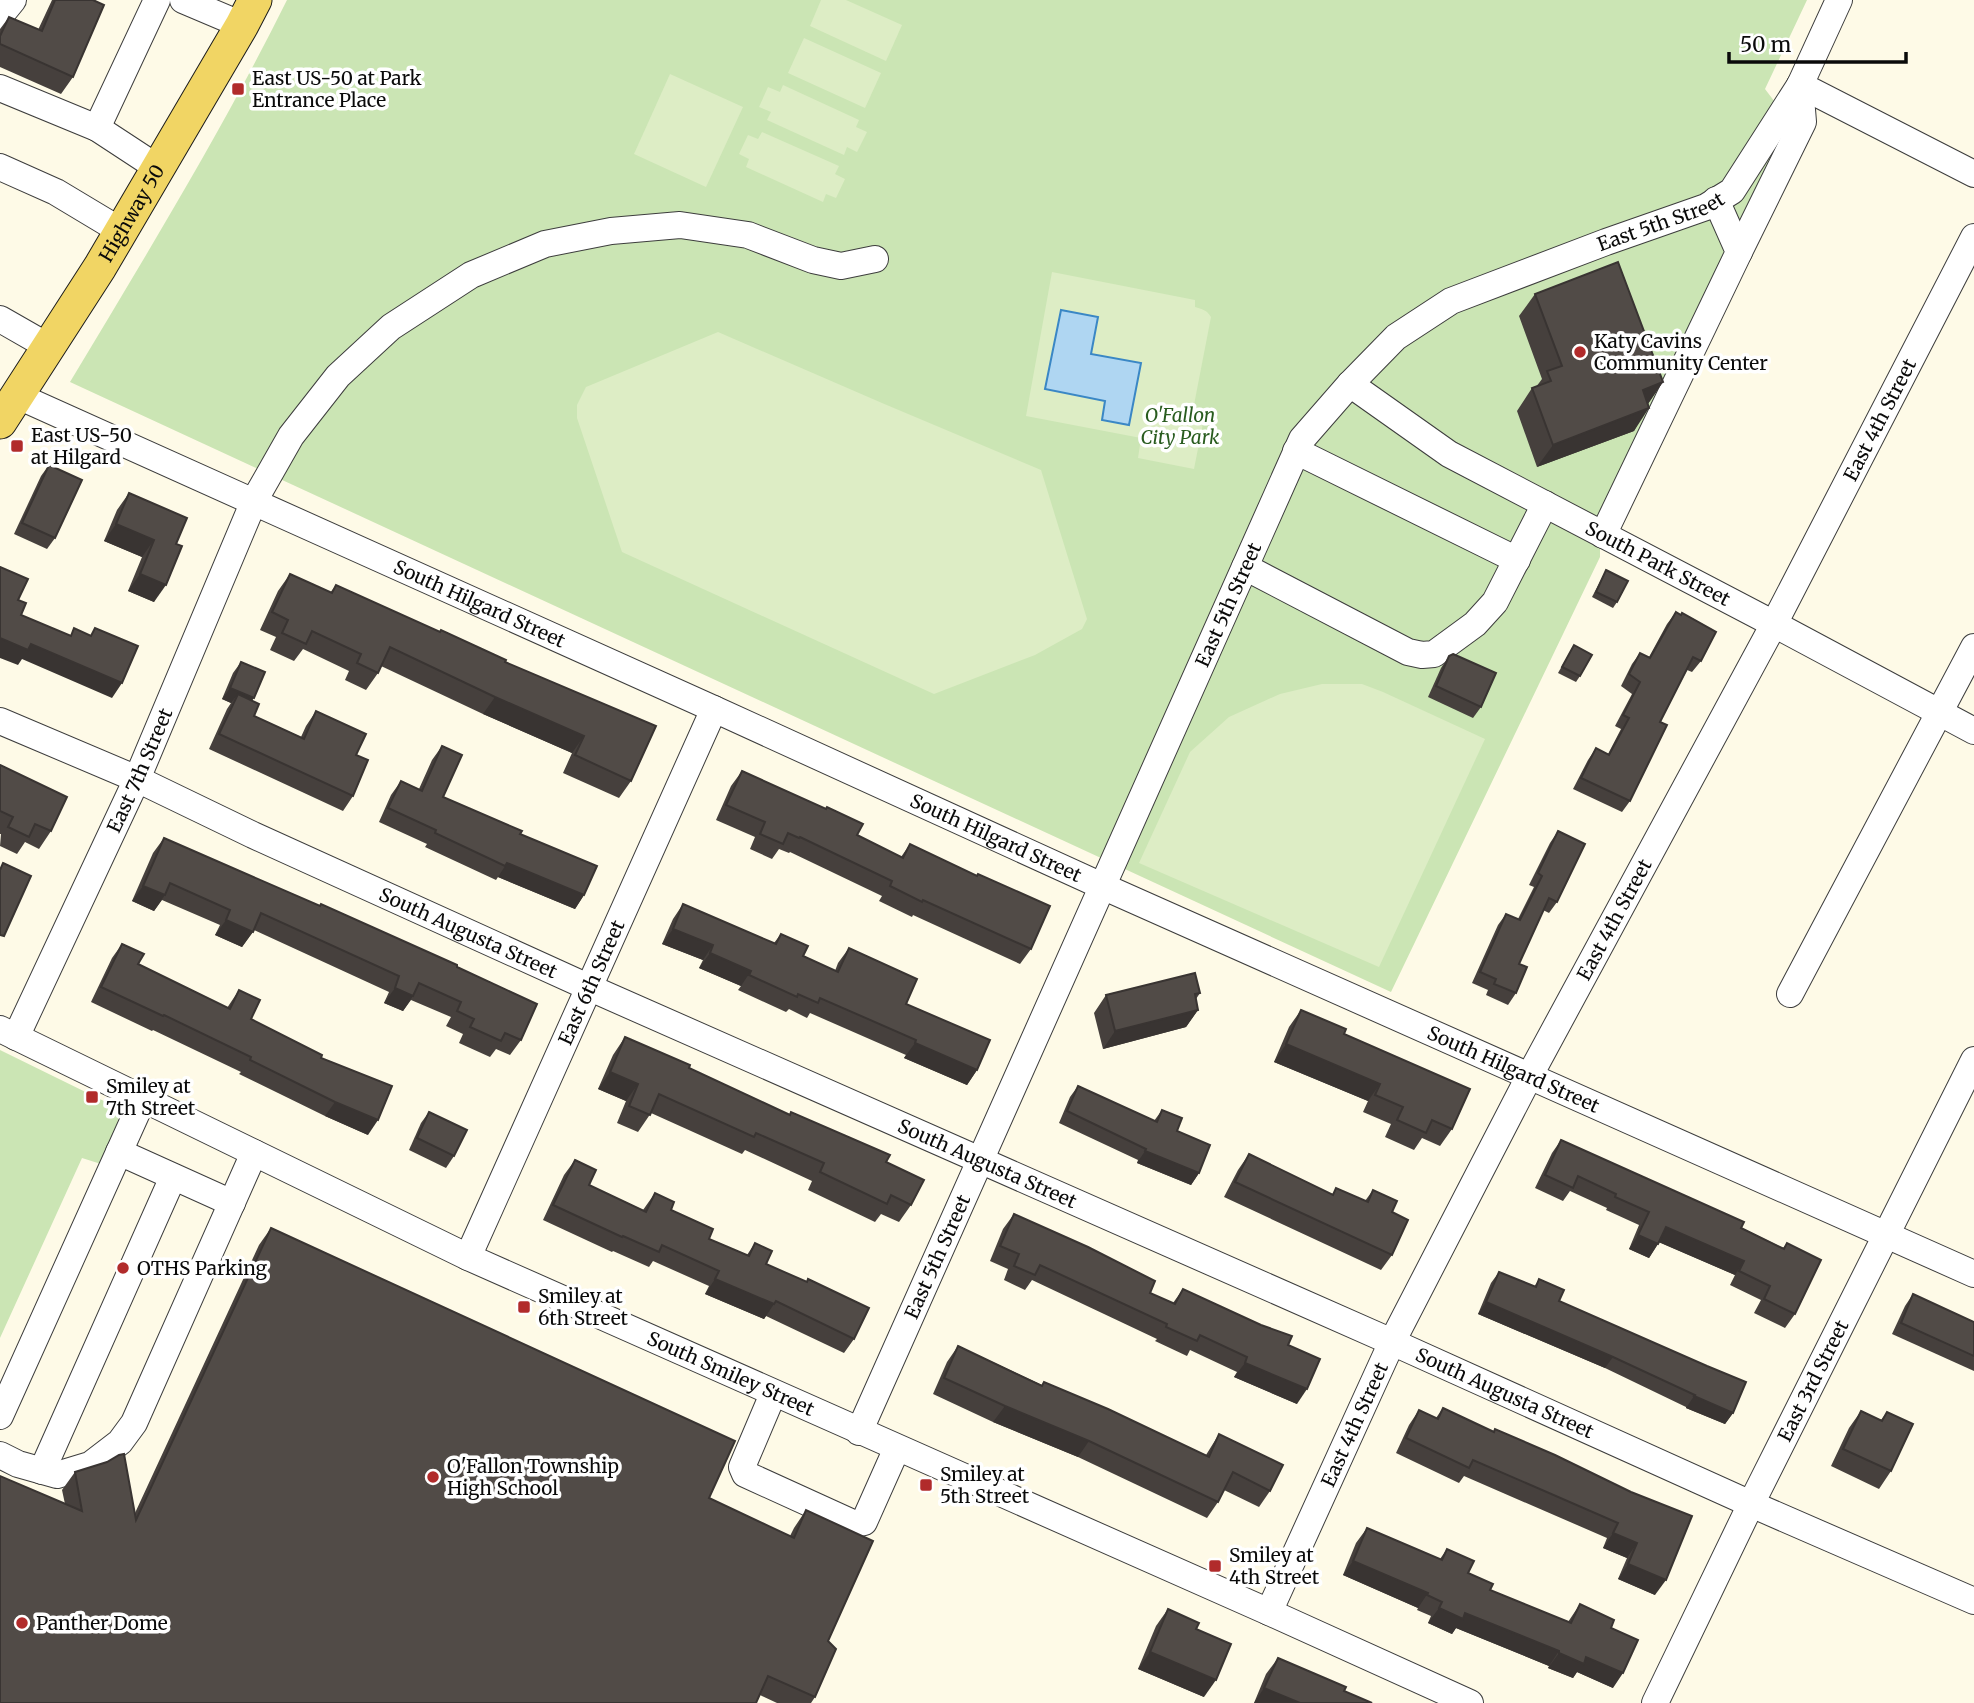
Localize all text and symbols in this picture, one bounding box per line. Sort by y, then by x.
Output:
scale bar [1729,21,1906,65]
text: 50 m [1740,31,1791,58]
place label: East US-50 at Park Entrance Place [252,66,422,112]
marker: East US-50 at Park Entrance Place [230,81,246,97]
street label: Highway 50 [94,160,170,266]
street label: East 5th Street [1594,186,1729,256]
place label: Katy Cavins Community Center [1594,329,1768,375]
marker: Katy Cavins Community Center [1572,344,1588,360]
street label: East 4th Street [1838,354,1921,485]
park label: O'Fallon City Park [1141,403,1220,449]
place label: East US-50 at Hilgard [31,423,132,469]
marker: East US-50 at Hilgard [9,438,25,454]
street label: South Park Street [1581,516,1735,611]
street label: East 5th Street [1190,538,1267,670]
street label: South Hilgard Street [390,555,570,653]
street label: East 7th Street [102,704,178,836]
street label: South Hilgard Street [906,788,1086,887]
street label: East 4th Street [1572,854,1657,984]
street label: South Augusta Street [376,882,562,984]
street label: East 6th Street [553,916,630,1049]
street label: South Hilgard Street [1424,1020,1604,1118]
place label: Smiley at 7th Street [106,1074,196,1120]
marker: Smiley at 7th Street [84,1089,100,1105]
street label: South Augusta Street [894,1113,1081,1213]
street label: East 5th Street [899,1190,976,1323]
place label: OTHS Parking [137,1256,268,1280]
marker: OTHS Parking [115,1260,131,1276]
place label: Smiley at 6th Street [538,1284,629,1330]
marker: Smiley at 6th Street [516,1299,532,1315]
street label: East 3rd Street [1772,1315,1854,1445]
street label: South Smiley Street [643,1326,819,1421]
street label: South Augusta Street [1412,1342,1598,1444]
street label: East 4th Street [1316,1358,1393,1491]
place label: O'Fallon Township High School [447,1454,619,1500]
place label: Smiley at 5th Street [940,1462,1030,1508]
marker: O'Fallon Township High School [425,1469,441,1485]
marker: Smiley at 5th Street [918,1477,934,1493]
place label: Smiley at 4th Street [1229,1543,1320,1589]
marker: Smiley at 4th Street [1207,1558,1223,1574]
place label: Panther Dome [36,1611,168,1635]
marker: Panther Dome [14,1615,30,1631]

